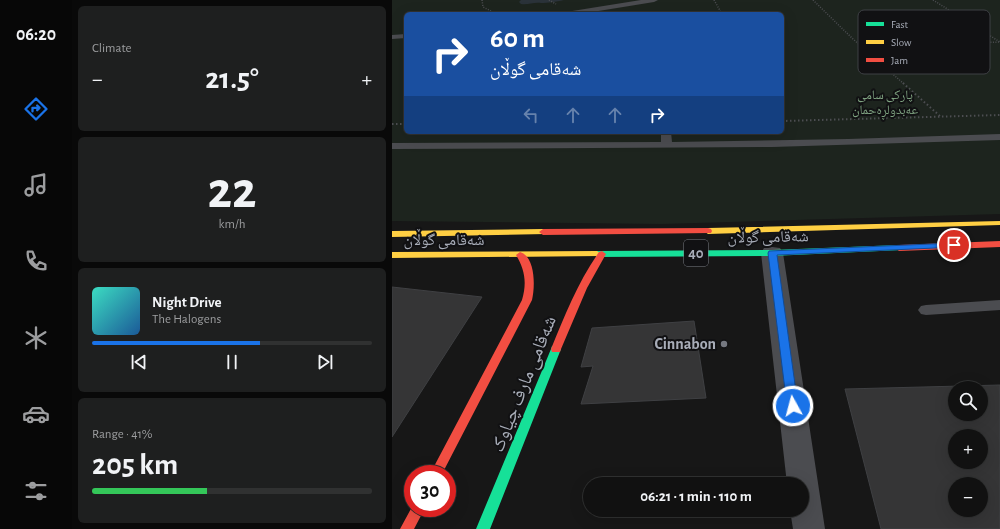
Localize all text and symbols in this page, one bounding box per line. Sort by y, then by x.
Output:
legend [858,10,990,74]
text: Fast [891,19,909,30]
text: 60 m [490,25,545,53]
text: 06:20 [16,26,56,44]
icon: right [424,28,476,80]
text: Slow [891,37,912,48]
text: Climate [92,42,131,55]
text: Jam [891,55,908,66]
text: شەقامی گوڵان [490,61,581,79]
text: 21.5° [205,64,259,94]
text: − [92,68,103,90]
text: + [361,68,372,90]
park label: پارکی سامی عەبدولڕەحمان [852,89,918,119]
icon: directions [22,95,50,123]
icon: left [520,104,542,126]
icon: ahead [562,104,584,126]
icon: ahead [604,104,626,126]
icon: right [646,104,668,126]
text: 22 [208,165,256,217]
icon: music [22,171,50,199]
text: km/h [219,218,245,231]
street label: شەقامی گوڵان [727,225,809,248]
street label: شەقامی گوڵان [403,228,485,250]
pin [937,228,971,262]
icon: arrive [943,234,965,256]
road number: 40 [684,240,708,266]
icon: phone [22,247,50,275]
text: Night Drive [152,295,222,310]
text: The Halogens [152,313,221,326]
street label: شەقامی مارف چیاوک [488,313,561,455]
icon: climate [22,324,50,352]
place label: Cinnabon [654,336,716,352]
marker: Cinnabon [719,339,729,349]
icon: previous [128,351,150,373]
icon: pause [221,351,243,373]
icon: next [314,351,336,373]
map controls [948,381,988,517]
button: search [948,381,988,421]
position arrow [772,385,814,427]
icon: car [22,400,50,428]
text: Range · 41% [92,428,153,441]
button: + [948,429,988,469]
text: 205 km [92,450,178,480]
speed limit sign: 30 [404,465,456,517]
icon: filters [22,477,50,505]
button: − [948,477,988,517]
text: 06:21 · 1 min · 110 m [640,489,752,504]

